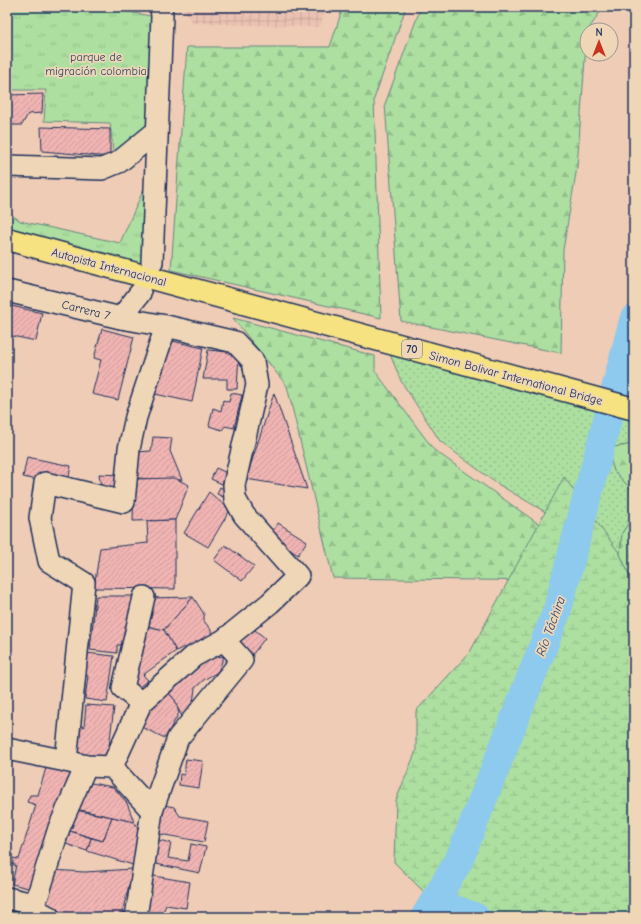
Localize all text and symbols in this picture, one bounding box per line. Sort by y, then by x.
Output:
north arrow [579,22,619,62]
text: N [595,26,603,39]
park label: parque de migración colombia [45,50,147,78]
street label: Autopista Internacional [50,245,168,289]
street label: Carrera 7 [60,297,112,323]
road number: 70 [402,340,422,358]
street label: Simon Bolivar International Bridge [428,348,604,408]
water label: Río Táchira [533,594,568,658]

